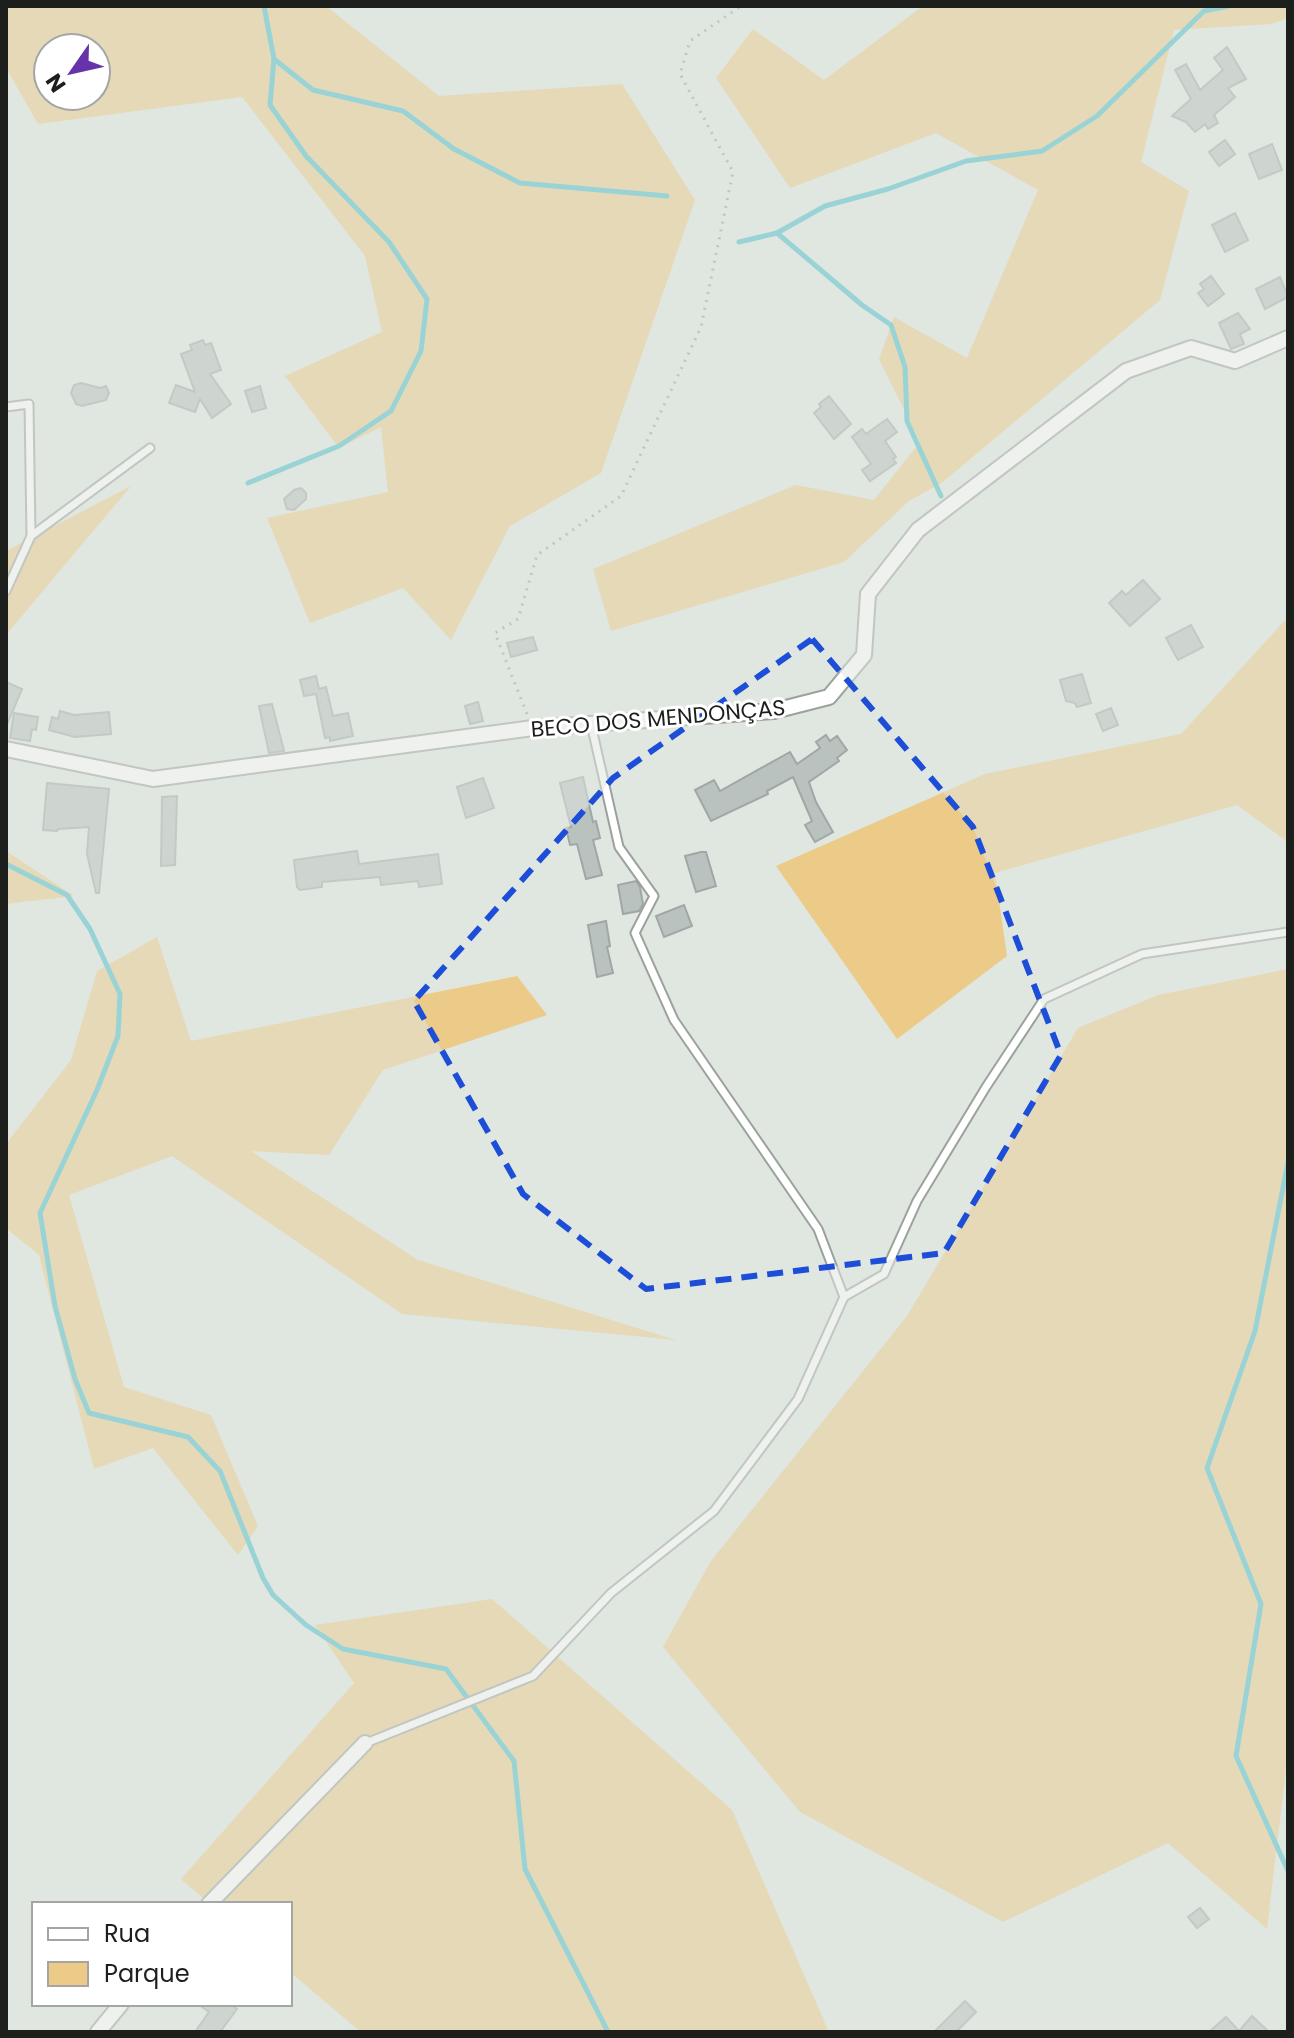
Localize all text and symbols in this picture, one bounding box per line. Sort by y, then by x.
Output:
north arrow [32,32,112,112]
text: N [38,67,73,98]
street label: BECO DOS MENDONÇAS [530,692,787,745]
legend [32,1902,292,2006]
text: Rua [104,1917,150,1950]
text: Parque [104,1957,190,1990]

